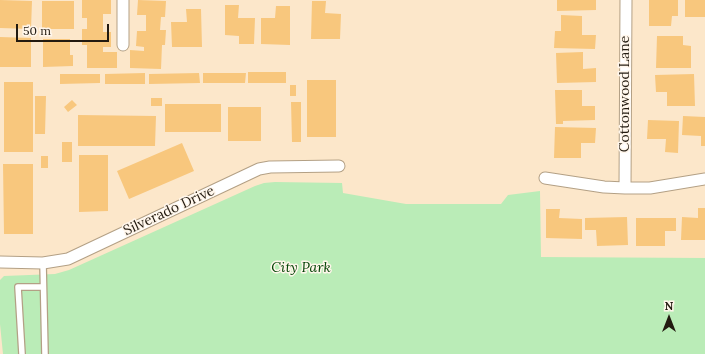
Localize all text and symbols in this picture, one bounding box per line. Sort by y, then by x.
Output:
scale bar [18,16,111,42]
text: 50 m [23,23,51,38]
street label: Cottonwood Lane [617,36,633,152]
street label: Silverado Drive [121,183,217,239]
park label: City Park [271,260,331,276]
north arrow [649,298,689,338]
text: N [665,299,673,313]

